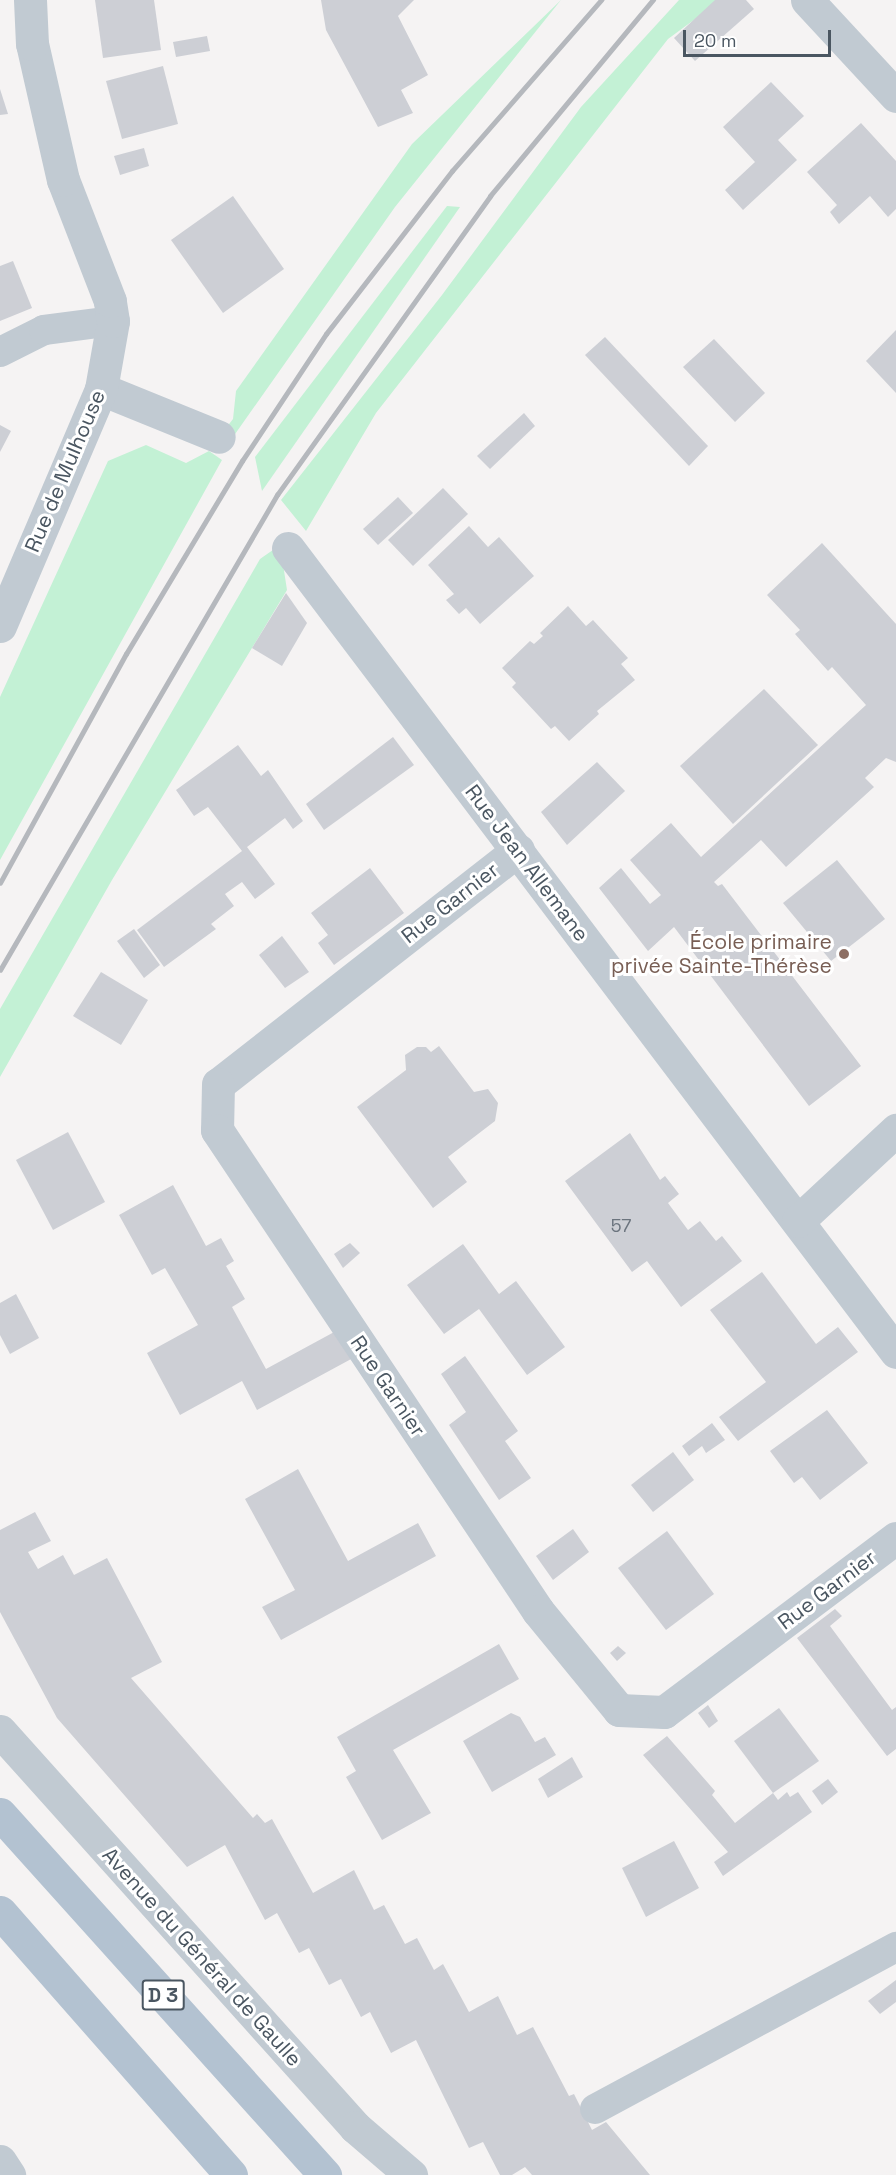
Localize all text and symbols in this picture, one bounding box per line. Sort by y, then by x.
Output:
scale bar [686,18,834,56]
text: 20 m [694,29,737,52]
street label: Rue de Mulhouse [19,386,111,556]
street label: Rue Jean Allemane [460,780,594,946]
street label: Rue Garnier [396,857,504,949]
place label: École primaire privée Sainte-Thérèse [611,929,832,979]
marker: École primaire privée Sainte-Thérèse [837,947,851,961]
house number: 57 [611,1215,631,1237]
street label: Rue Garnier [345,1331,431,1441]
street label: Rue Garnier [773,1545,881,1635]
street label: Avenue du Général de Gaulle [97,1842,307,2072]
road number: D 3 [140,1978,186,2012]

